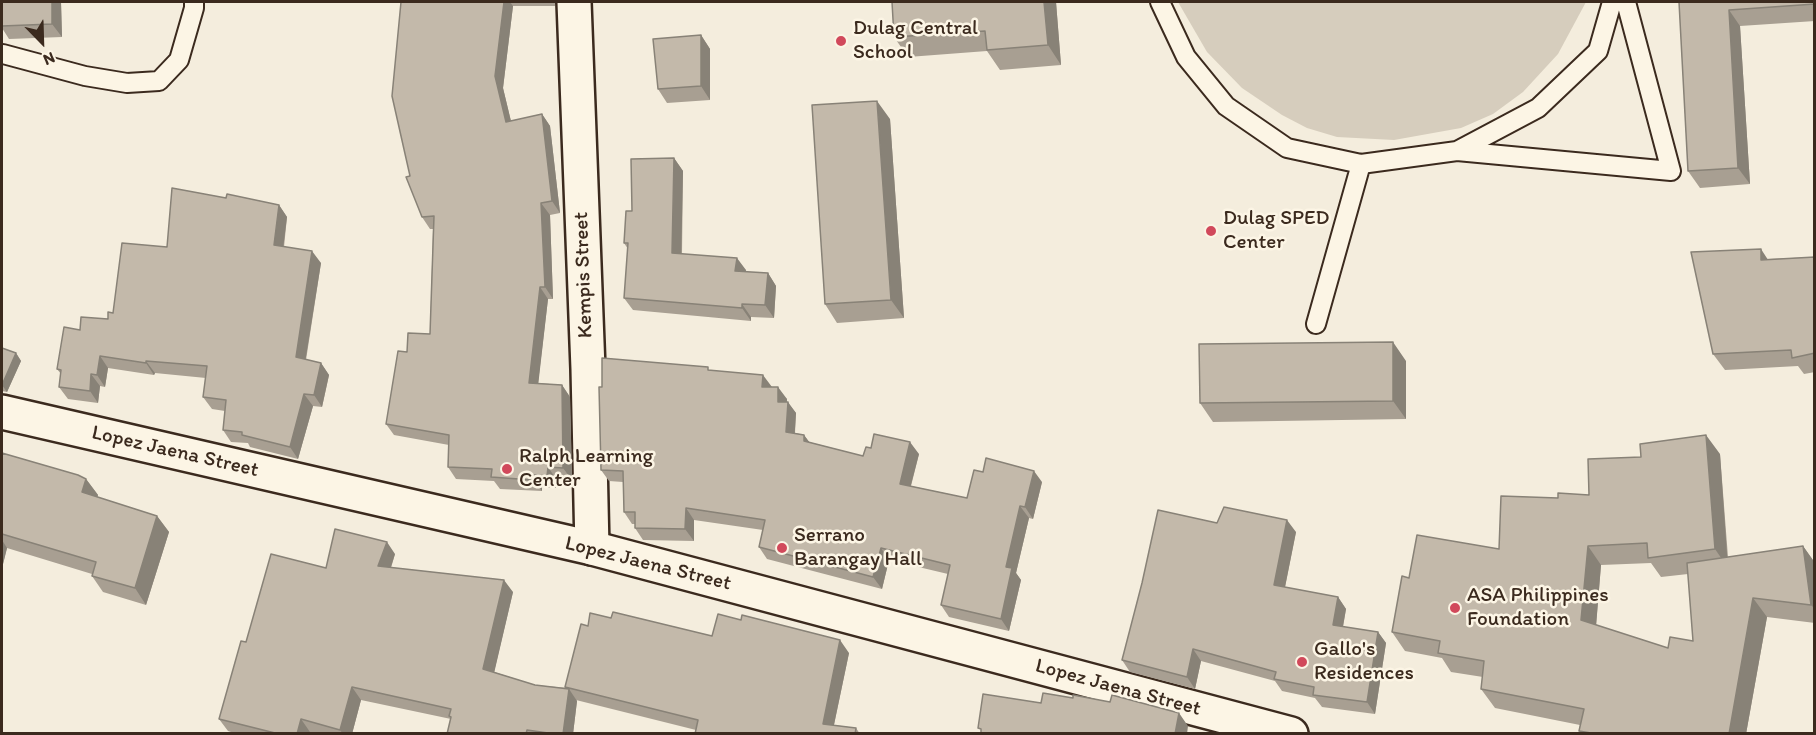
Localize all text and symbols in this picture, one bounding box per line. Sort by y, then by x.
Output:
north arrow [12,12,72,72]
place label: Dulag Central School [853,16,978,66]
marker: Dulag Central School [834,34,848,48]
text: N [41,48,58,70]
place label: Dulag SPED Center [1223,206,1329,256]
street label: Kempis Street [569,211,599,339]
marker: Dulag SPED Center [1204,224,1218,238]
street label: Lopez Jaena Street [89,421,261,483]
place label: Ralph Learning Center [519,444,653,494]
marker: Ralph Learning Center [500,462,514,476]
place label: Serrano Barangay Hall [794,523,922,573]
street label: Lopez Jaena Street [562,531,734,597]
marker: Serrano Barangay Hall [775,541,789,555]
place label: ASA Philippines Foundation [1467,583,1609,633]
marker: ASA Philippines Foundation [1448,601,1462,615]
place label: Gallo's Residences [1314,637,1414,687]
street label: Lopez Jaena Street [1032,654,1204,722]
marker: Gallo's Residences [1295,655,1309,669]

